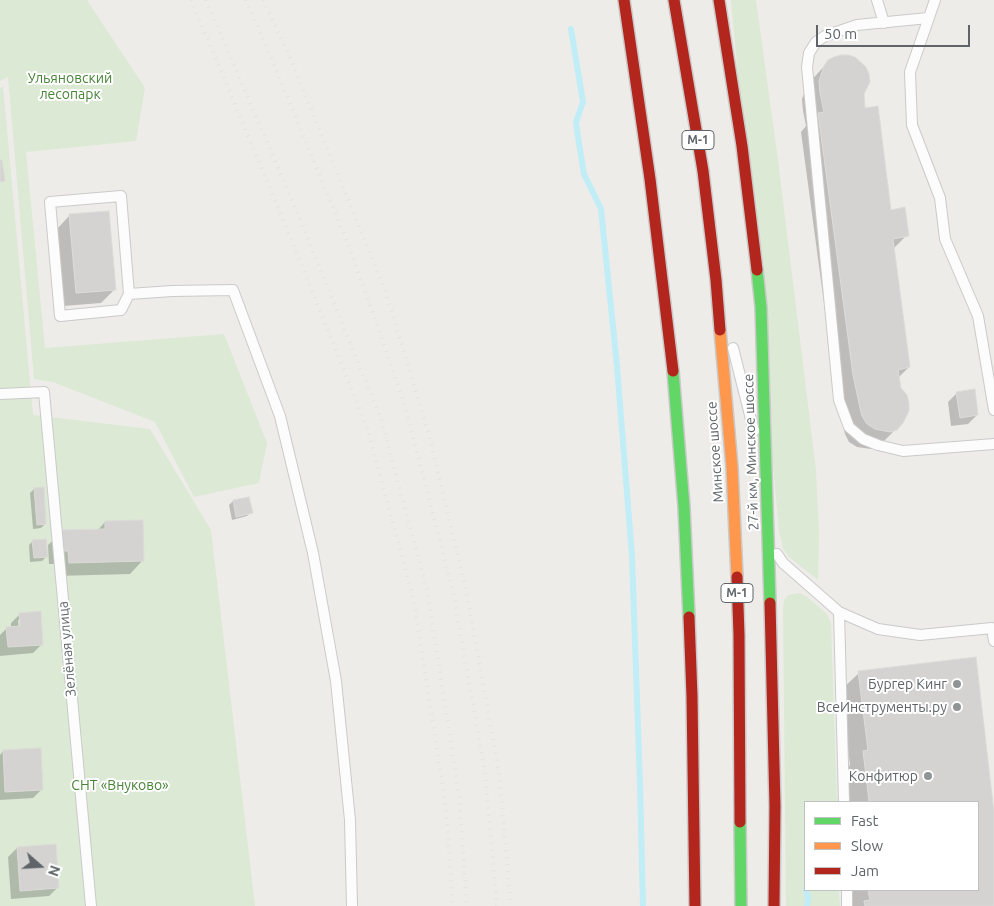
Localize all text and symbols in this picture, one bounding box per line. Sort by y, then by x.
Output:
scale bar [819,15,973,47]
text: 50 m [824,25,857,42]
park label: Ульяновский лесопарк [28,70,112,102]
road number: М-1 [682,130,714,150]
street label: 27-й км, Минское шоссе [740,373,762,531]
street label: Минское шоссе [703,401,727,503]
road number: М-1 [721,584,753,602]
street label: Зелёная улица [54,600,80,698]
place label: Бургер Кинг [868,676,947,692]
marker: Бургер Кинг [951,678,963,690]
place label: ВсеИнструменты.ру [817,699,947,715]
marker: ВсеИнструменты.ру [951,701,963,713]
place label: Конфитюр [849,768,918,784]
marker: Конфитюр [922,770,934,782]
park label: СНТ «Внуково» [71,777,169,793]
legend [804,801,979,891]
text: Fast [851,812,878,829]
text: Slow [851,837,883,854]
north arrow [15,841,65,891]
text: Jam [851,862,879,879]
text: N [45,863,63,878]

